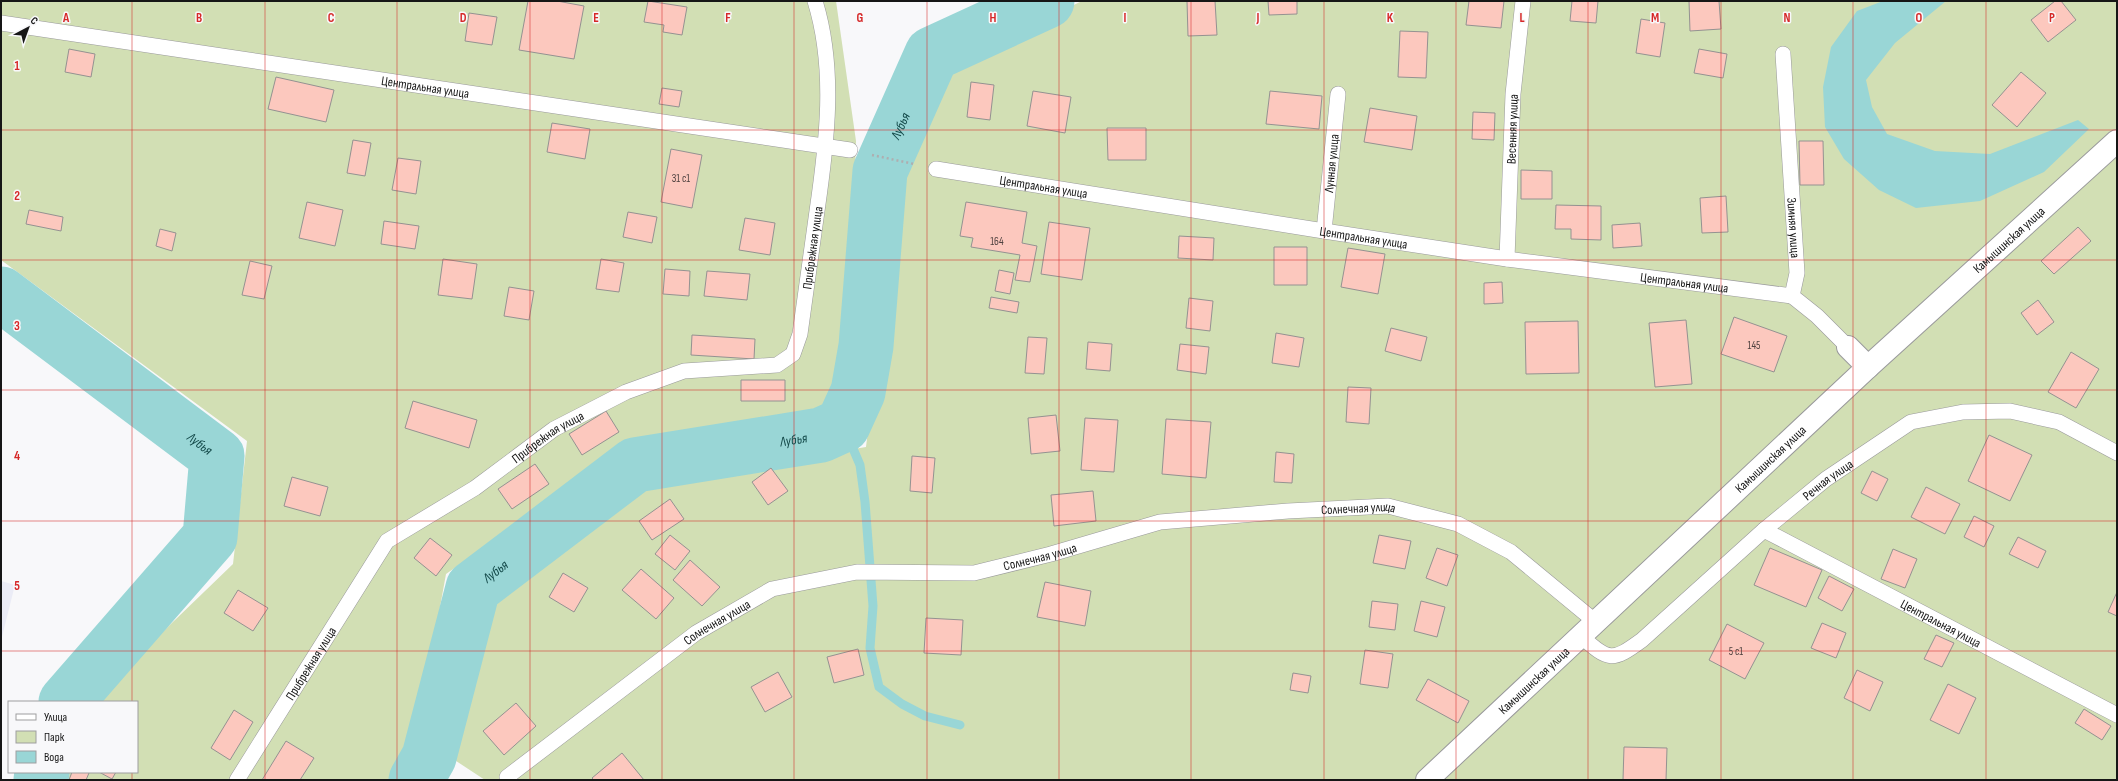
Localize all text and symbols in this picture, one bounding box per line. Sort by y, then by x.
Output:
north arrow [8,8,48,48]
text: A [62,10,70,26]
text: B [196,10,202,26]
text: C [328,10,335,26]
text: D [460,10,467,26]
text: E [593,10,599,26]
text: F [725,10,731,26]
text: G [857,10,864,26]
text: H [990,10,997,26]
text: I [1124,10,1127,26]
text: J [1256,10,1260,26]
text: K [1387,10,1394,26]
text: L [1519,10,1525,26]
text: M [1651,10,1659,26]
text: N [1784,10,1791,26]
text: O [1916,10,1923,26]
text: P [2049,10,2055,26]
text: С [28,14,41,28]
text: 1 [14,58,20,74]
street label: Центральная улица [380,73,470,102]
street label: Весенняя улица [1503,94,1522,164]
water label: Лубья [887,110,914,143]
street label: Лунная улица [1321,133,1343,194]
house number: 31 с1 [672,172,690,185]
street label: Центральная улица [998,172,1088,202]
text: 2 [14,188,20,204]
street label: Зимняя улица [1783,197,1803,258]
street label: Камышинская улица [1970,204,2048,277]
street label: Прибрежная улица [799,205,827,290]
street label: Центральная улица [1318,223,1408,253]
house number: 164 [990,235,1004,248]
street label: Центральная улица [1639,269,1729,297]
text: 3 [14,318,20,334]
house number: 145 [1748,339,1760,352]
street label: Прибрежная улица [509,408,587,467]
street label: Камышинская улица [1732,422,1810,497]
water label: Лубья [183,428,216,459]
water label: Лубья [778,429,809,451]
text: 4 [14,448,20,464]
street label: Речная улица [1800,456,1856,504]
street label: Солнечная улица [1321,499,1397,518]
street label: Солнечная улица [1002,540,1079,574]
water label: Лубья [479,556,512,587]
text: 5 [14,578,20,594]
street label: Солнечная улица [680,596,753,649]
street label: Центральная улица [1898,596,1984,651]
street label: Прибрежная улица [282,624,340,703]
street label: Камышинская улица [1495,644,1573,718]
house number: 5 с1 [1729,645,1743,658]
legend [8,701,138,773]
text: Улица [44,710,68,725]
text: Парк [44,730,65,745]
text: Вода [44,750,64,765]

